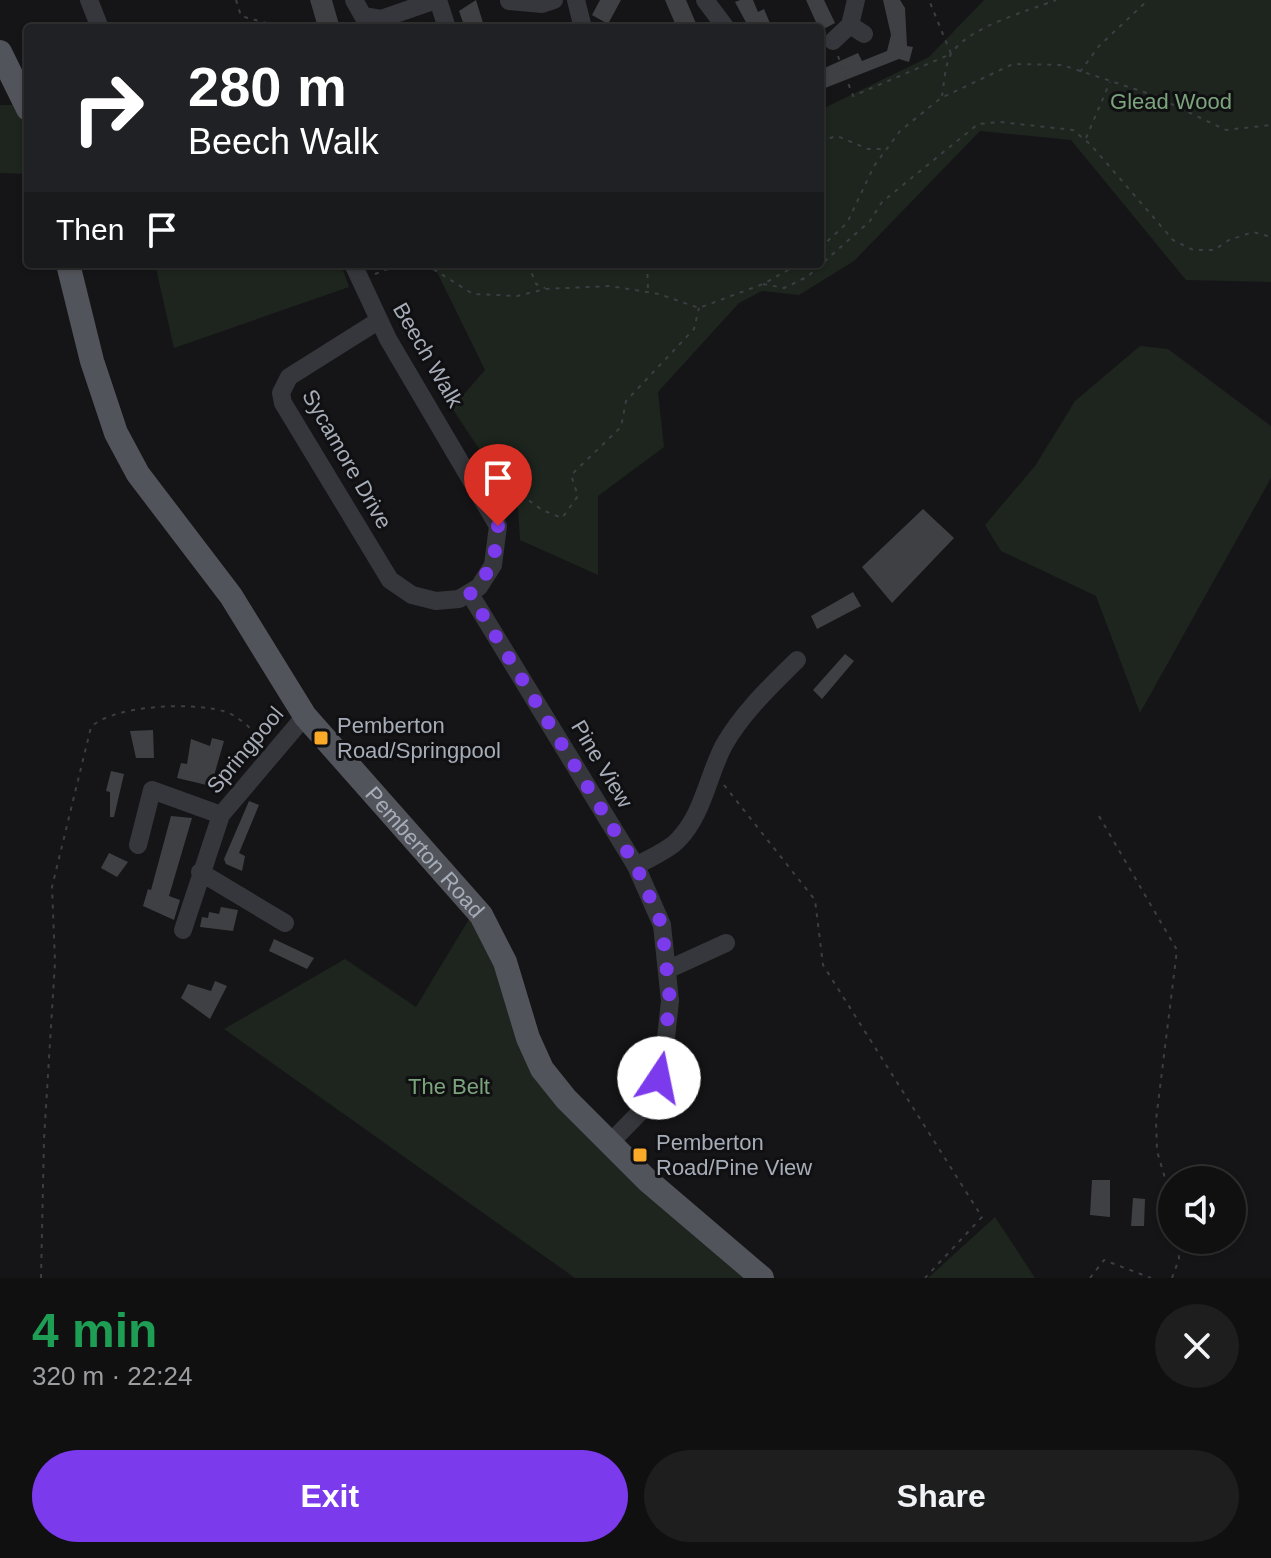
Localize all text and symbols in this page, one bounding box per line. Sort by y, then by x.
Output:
text: 280 m [188,55,347,118]
icon: right [56,56,160,160]
park label: Glead Wood [1110,89,1232,114]
text: Beech Walk [188,121,379,162]
icon: arrive [140,208,184,252]
text: Then [56,213,124,246]
street label: Beech Walk [388,298,468,413]
street label: Sycamore Drive [297,385,397,533]
pin [464,444,532,526]
icon: arrive [476,456,520,500]
street label: Springpool [202,702,288,798]
place label: Pemberton Road/Springpool [337,713,501,763]
street label: Pine View [566,716,638,812]
marker: Pemberton Road/Springpool [312,729,330,747]
street label: Pemberton Road [361,781,490,922]
position arrow [617,1036,701,1120]
park label: The Belt [408,1074,490,1099]
place label: Pemberton Road/Pine View [656,1130,812,1180]
marker: Pemberton Road/Pine View [631,1146,649,1164]
map controls [1158,1166,1246,1254]
button: sound [1158,1166,1246,1254]
text: 4 min [32,1304,157,1357]
button: close [1155,1304,1239,1388]
text: 320 m · 22:24 [32,1361,192,1391]
button: Exit [32,1450,628,1542]
button: Share [644,1450,1239,1542]

